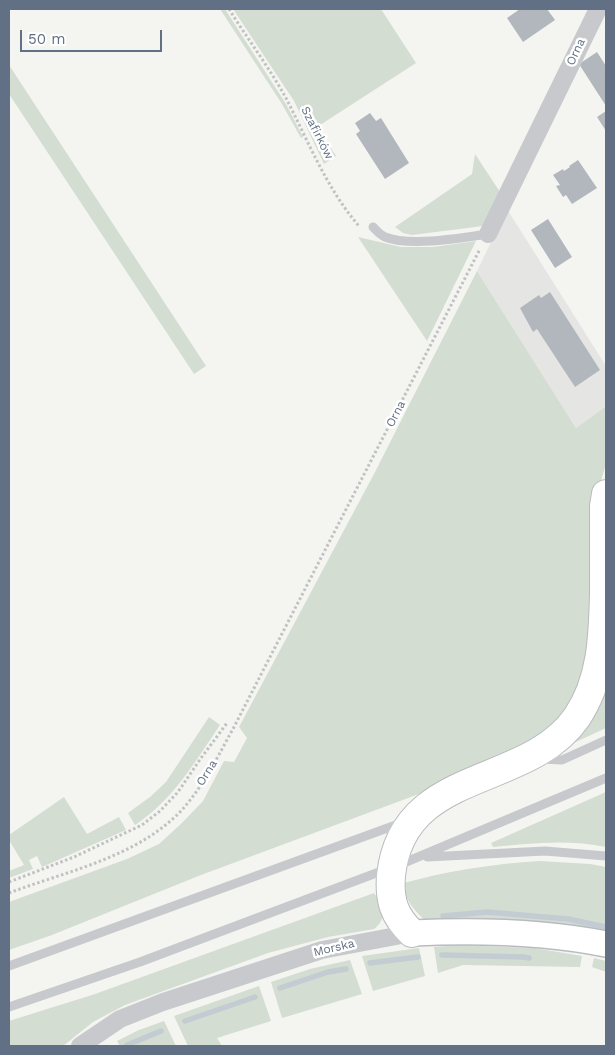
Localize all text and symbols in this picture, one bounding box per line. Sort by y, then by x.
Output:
scale bar [22,20,165,52]
text: 50 m [28,30,65,48]
street label: Orna [564,36,588,68]
street label: Szafirków [298,104,336,162]
street label: Orna [383,398,409,430]
street label: Orna [193,757,221,789]
street label: Morska [312,936,356,960]

